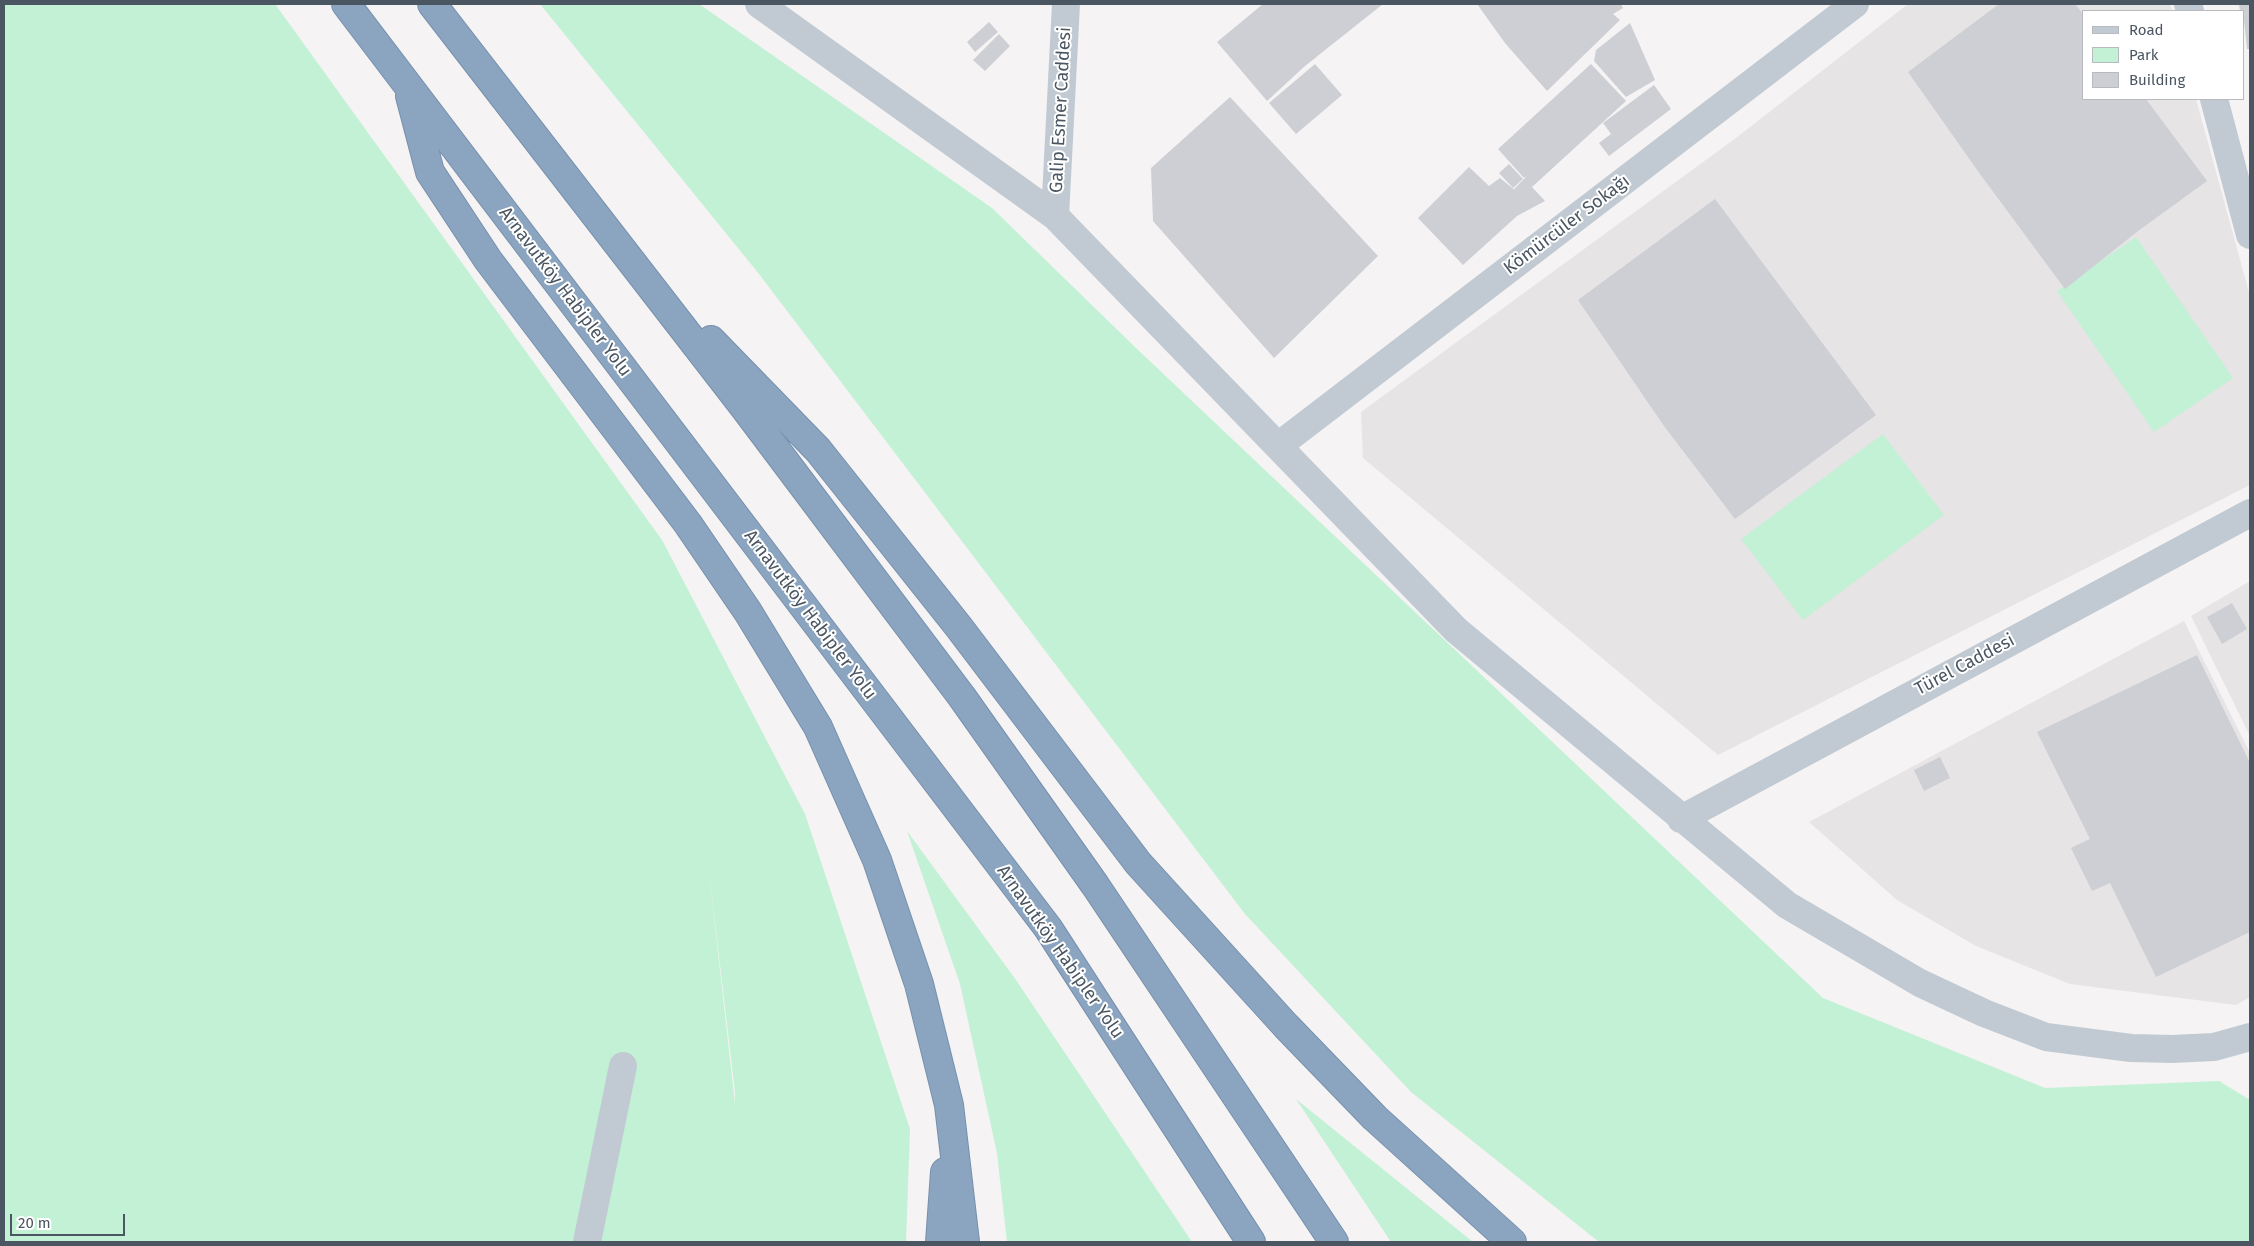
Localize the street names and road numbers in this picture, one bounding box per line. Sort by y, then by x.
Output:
street label: Galip Esmer Caddesi [1046,26,1076,194]
street label: Kömürcüler Sokağı [1500,171,1634,279]
street label: Arnavutköy Habipler Yolu [494,203,636,381]
street label: Arnavutköy Habipler Yolu [739,526,881,704]
street label: Türel Caddesi [1911,630,2019,700]
street label: Arnavutköy Habipler Yolu [992,861,1128,1043]

